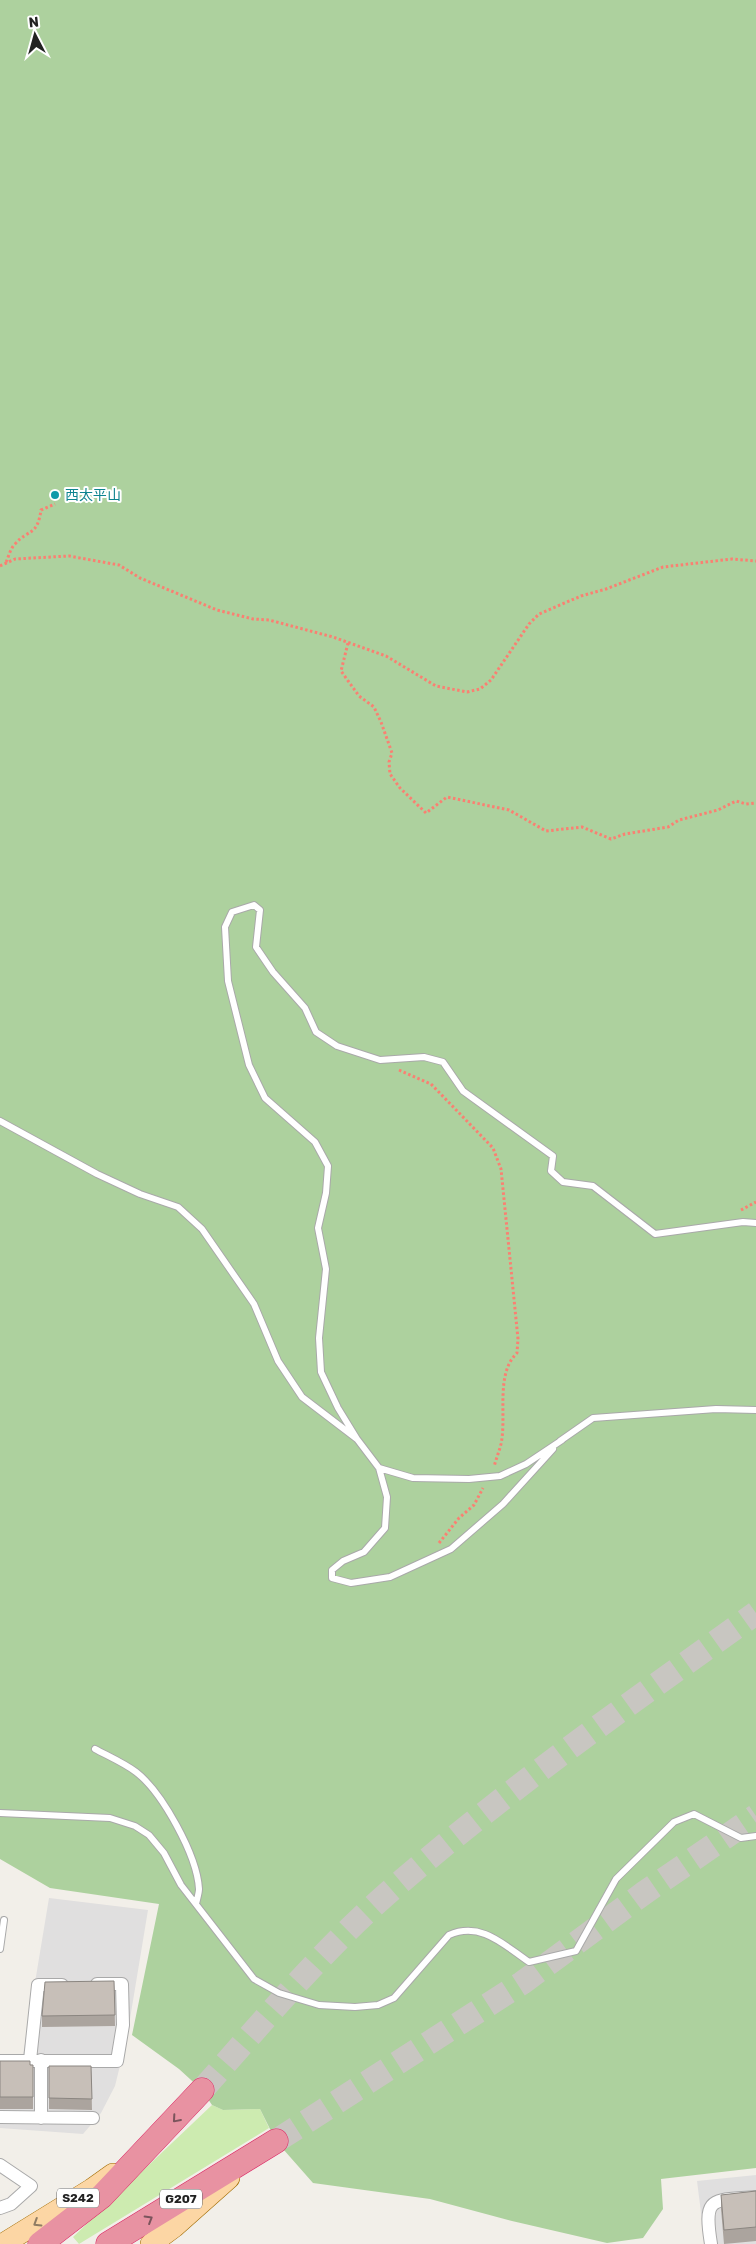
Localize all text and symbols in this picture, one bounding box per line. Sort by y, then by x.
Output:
north arrow [10,10,60,60]
text: N [28,14,40,32]
place label: 西太平山 [65,487,121,504]
marker: 西太平山 [49,489,61,501]
one-way arrow [173,2113,182,2122]
road number: S242 [57,2188,99,2208]
road number: G207 [160,2190,202,2208]
one-way arrow [144,2215,153,2225]
one-way arrow [33,2217,42,2227]

